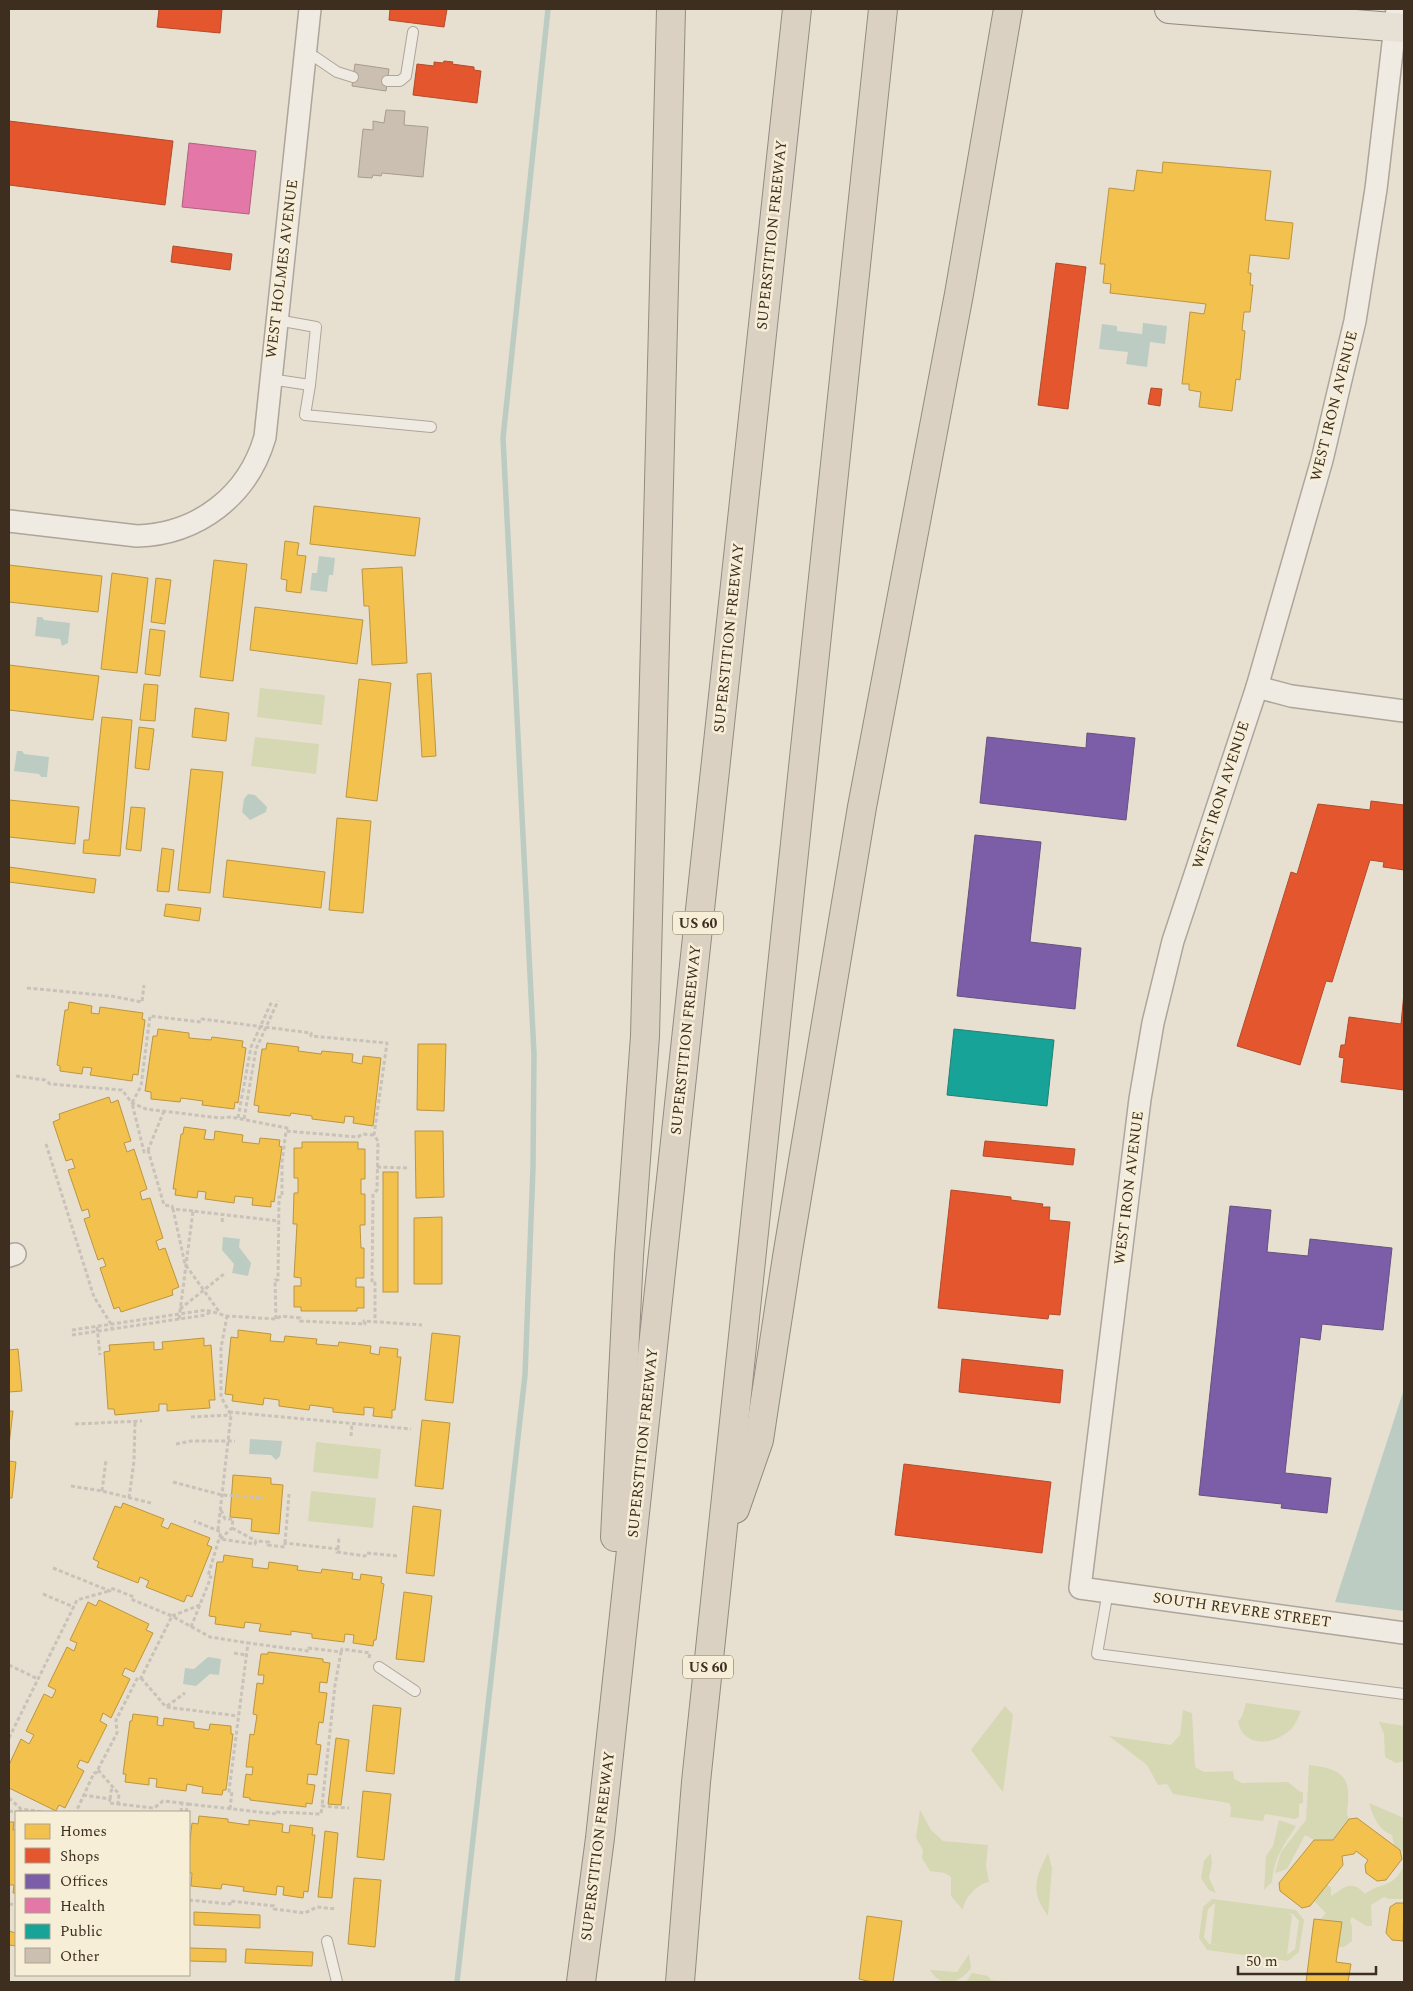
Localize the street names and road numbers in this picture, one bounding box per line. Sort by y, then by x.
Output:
street label: SUPERSTITION FREEWAY [751,139,793,331]
street label: WEST HOLMES AVENUE [260,178,304,360]
street label: WEST IRON AVENUE [1304,328,1364,484]
street label: SUPERSTITION FREEWAY [708,542,750,734]
street label: WEST IRON AVENUE [1186,718,1256,872]
road number: US 60 [673,911,723,934]
street label: SUPERSTITION FREEWAY [665,944,707,1136]
street label: WEST IRON AVENUE [1108,1110,1150,1266]
street label: SUPERSTITION FREEWAY [622,1347,664,1539]
street label: SOUTH REVERE STREET [1151,1586,1333,1634]
road number: US 60 [683,1655,733,1678]
street label: SUPERSTITION FREEWAY [575,1750,621,1942]

